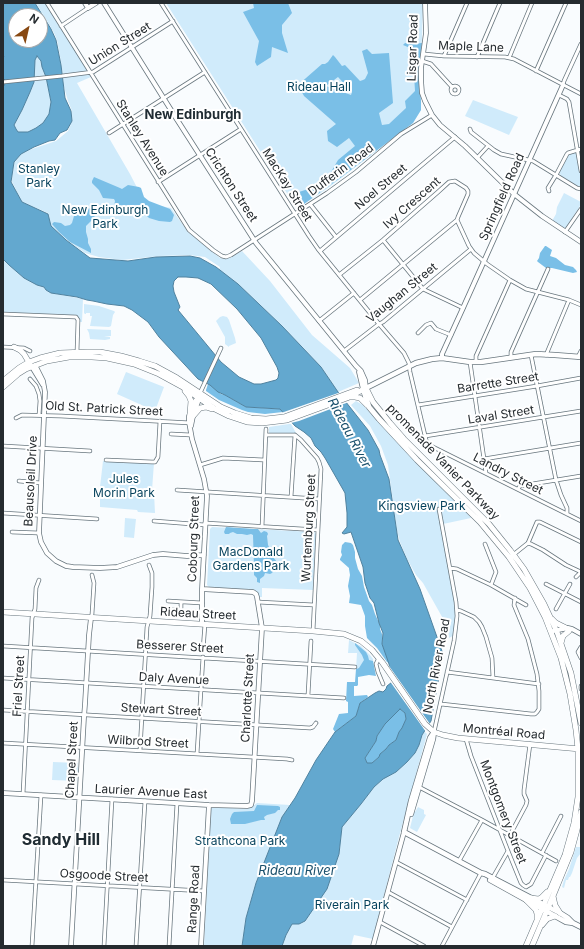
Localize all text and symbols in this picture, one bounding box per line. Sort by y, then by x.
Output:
north arrow [8,8,48,48]
text: N [27,11,42,27]
street label: Lisgar Road [405,14,421,82]
street label: Union Street [86,19,154,69]
street label: Maple Lane [438,39,504,55]
park label: Rideau Hall [287,80,351,94]
street label: Stanley Avenue [113,97,171,179]
district label: New Edinburgh [145,107,241,123]
street label: Dufferin Road [306,141,376,199]
street label: Crichton Street [202,145,260,225]
street label: MacKay Street [259,146,315,224]
street label: Springfield Road [476,151,528,243]
street label: Noel Street [352,161,410,213]
park label: Stanley Park [18,162,60,190]
street label: Ivy Crescent [380,174,444,232]
park label: New Edinburgh Park [62,203,148,231]
street label: Vaughan Street [364,260,440,326]
street label: Barrette Street [456,369,540,397]
water label: Rideau River [324,395,374,471]
street label: Old St. Patrick Street [45,399,163,419]
street label: promenade Vanier Parkway [384,401,502,523]
street label: Laval Street [467,403,535,427]
street label: Beausoleil Drive [21,435,41,527]
street label: Landry Street [471,450,545,498]
park label: Jules Morin Park [93,472,155,500]
street label: Wurtemburg Street [299,474,319,582]
street label: Cobourg Street [185,496,203,582]
park label: Kingsview Park [378,499,466,513]
park label: MacDonald Gardens Park [213,545,289,573]
street label: Rideau Street [160,605,236,623]
street label: North River Road [421,617,453,715]
street label: Besserer Street [136,638,224,656]
street label: Charlotte Street [238,653,258,743]
street label: Friel Street [10,655,28,717]
street label: Daly Avenue [138,670,210,688]
street label: Stewart Street [120,701,202,719]
street label: Chapel Street [63,721,81,799]
street label: Montréal Road [462,721,546,743]
street label: Wilbrod Street [107,733,189,751]
street label: Montgomery Street [477,758,529,866]
street label: Laurier Avenue East [94,782,208,802]
district label: Sandy Hill [22,830,100,850]
park label: Strathcona Park [195,834,285,848]
water label: Rideau River [258,863,336,879]
street label: Range Road [185,865,203,933]
street label: Osgoode Street [59,866,149,886]
park label: Riverain Park [315,898,389,912]

